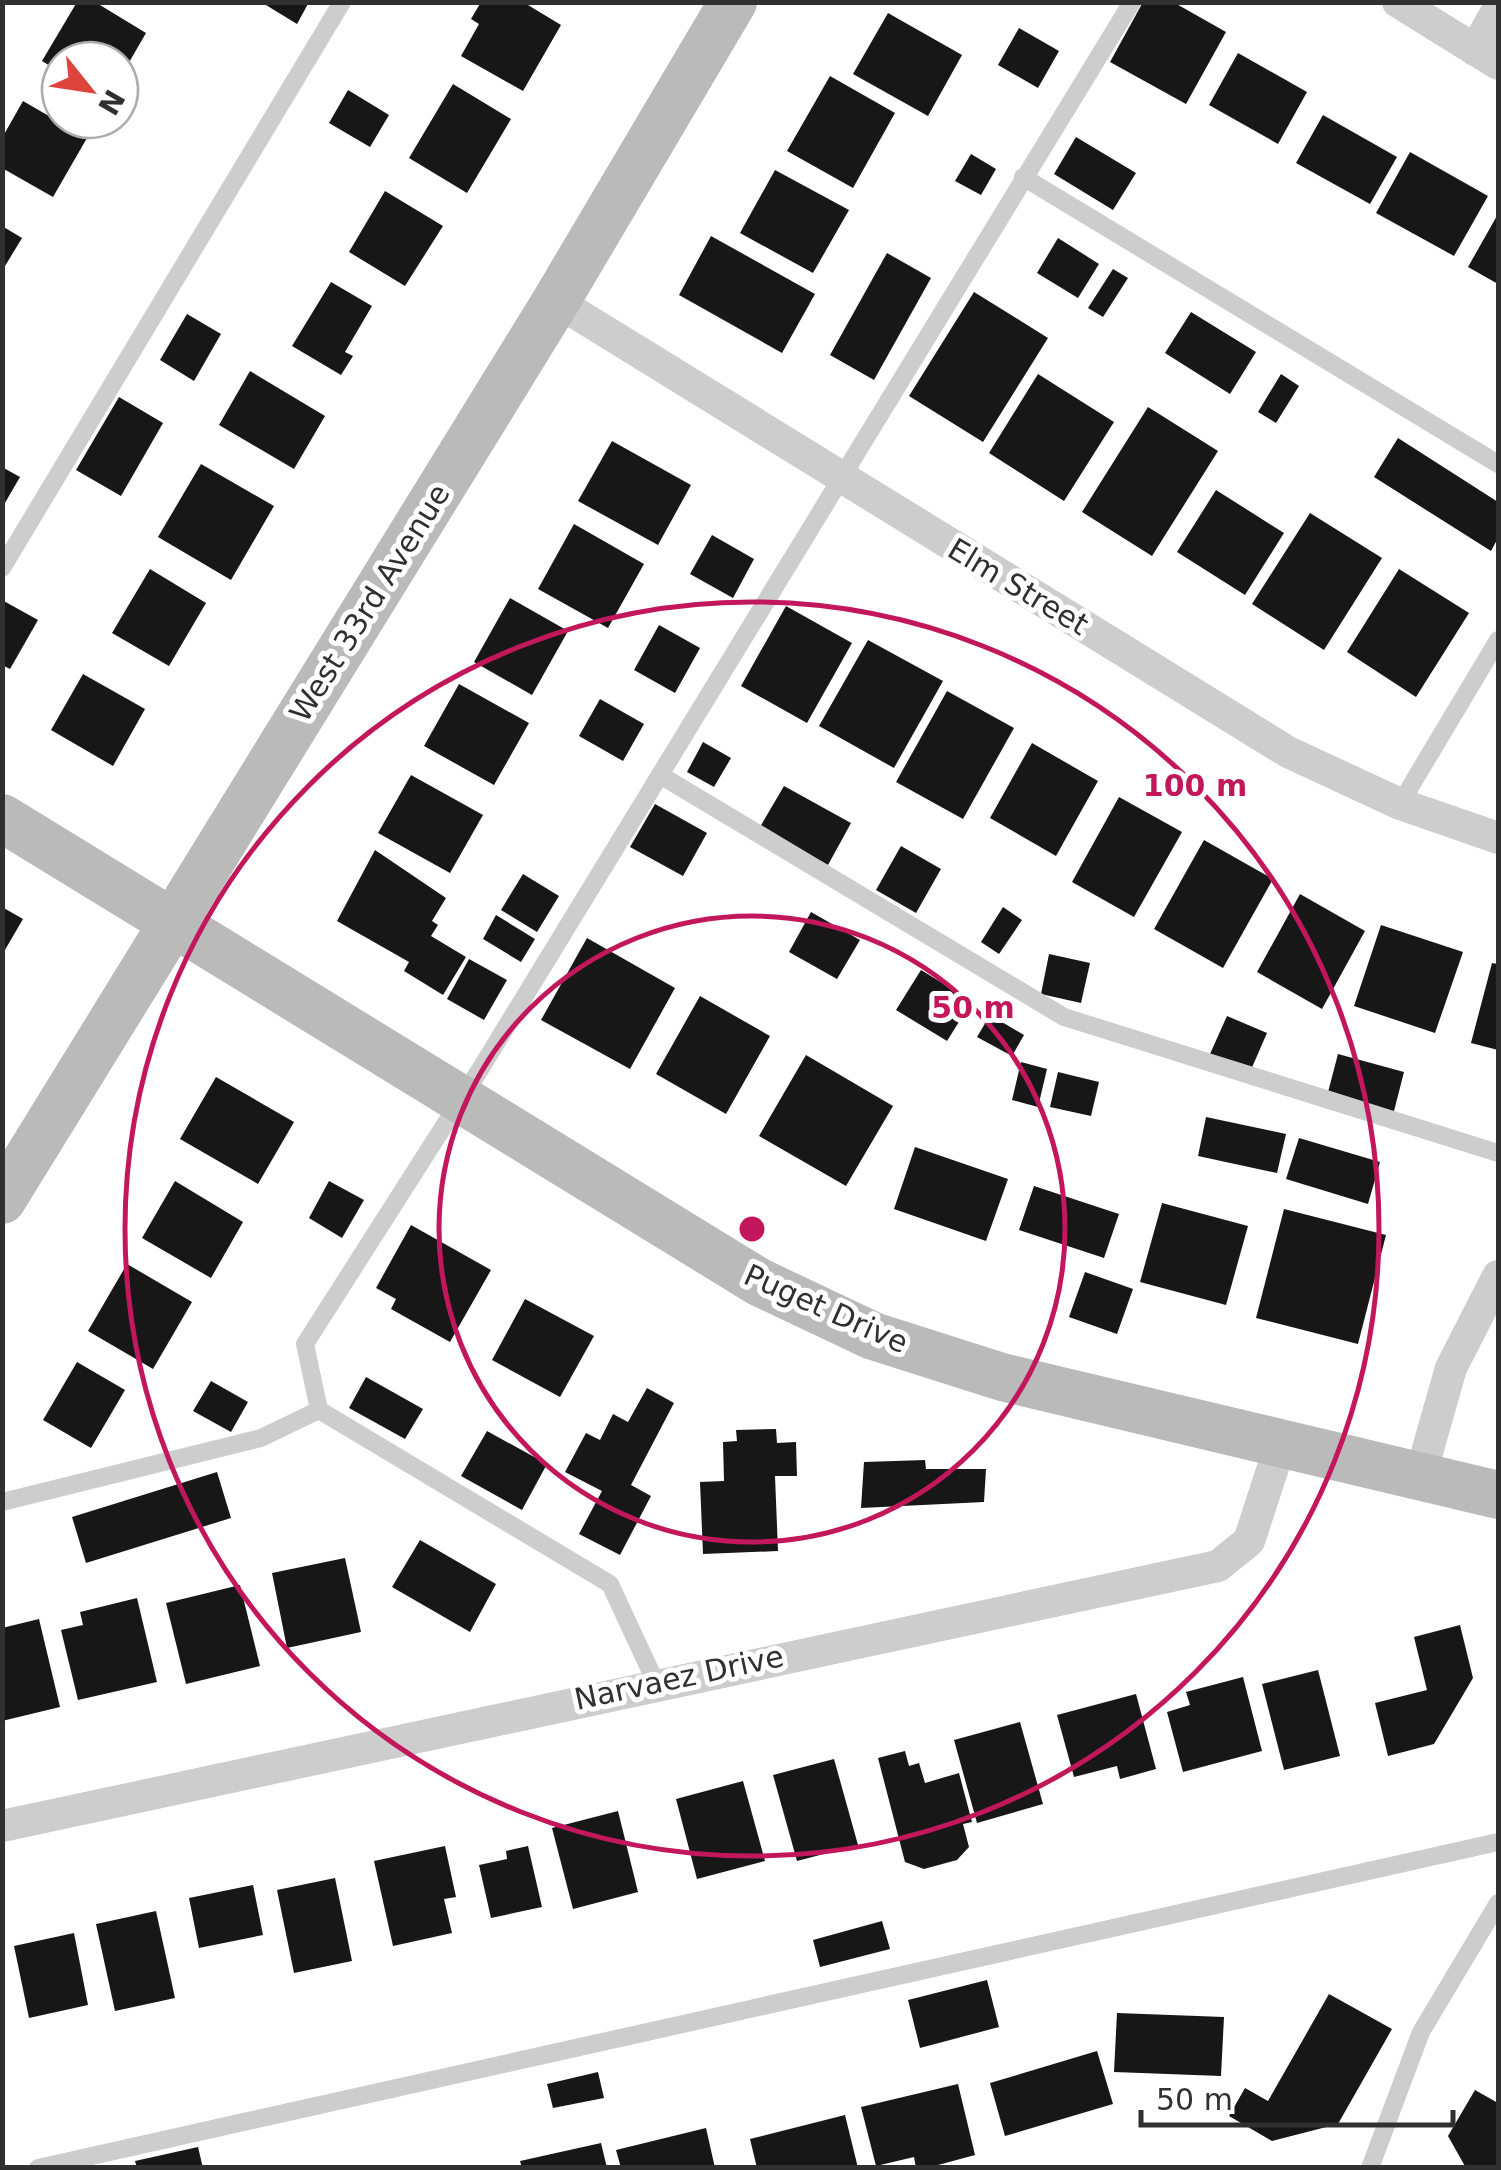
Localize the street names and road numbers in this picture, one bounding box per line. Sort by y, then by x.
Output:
street label: West 33rd Avenue [282,478,457,728]
street label: Elm Street [942,531,1095,642]
street label: Puget Drive [739,1257,913,1360]
street label: Narvaez Drive [571,1638,787,1717]

